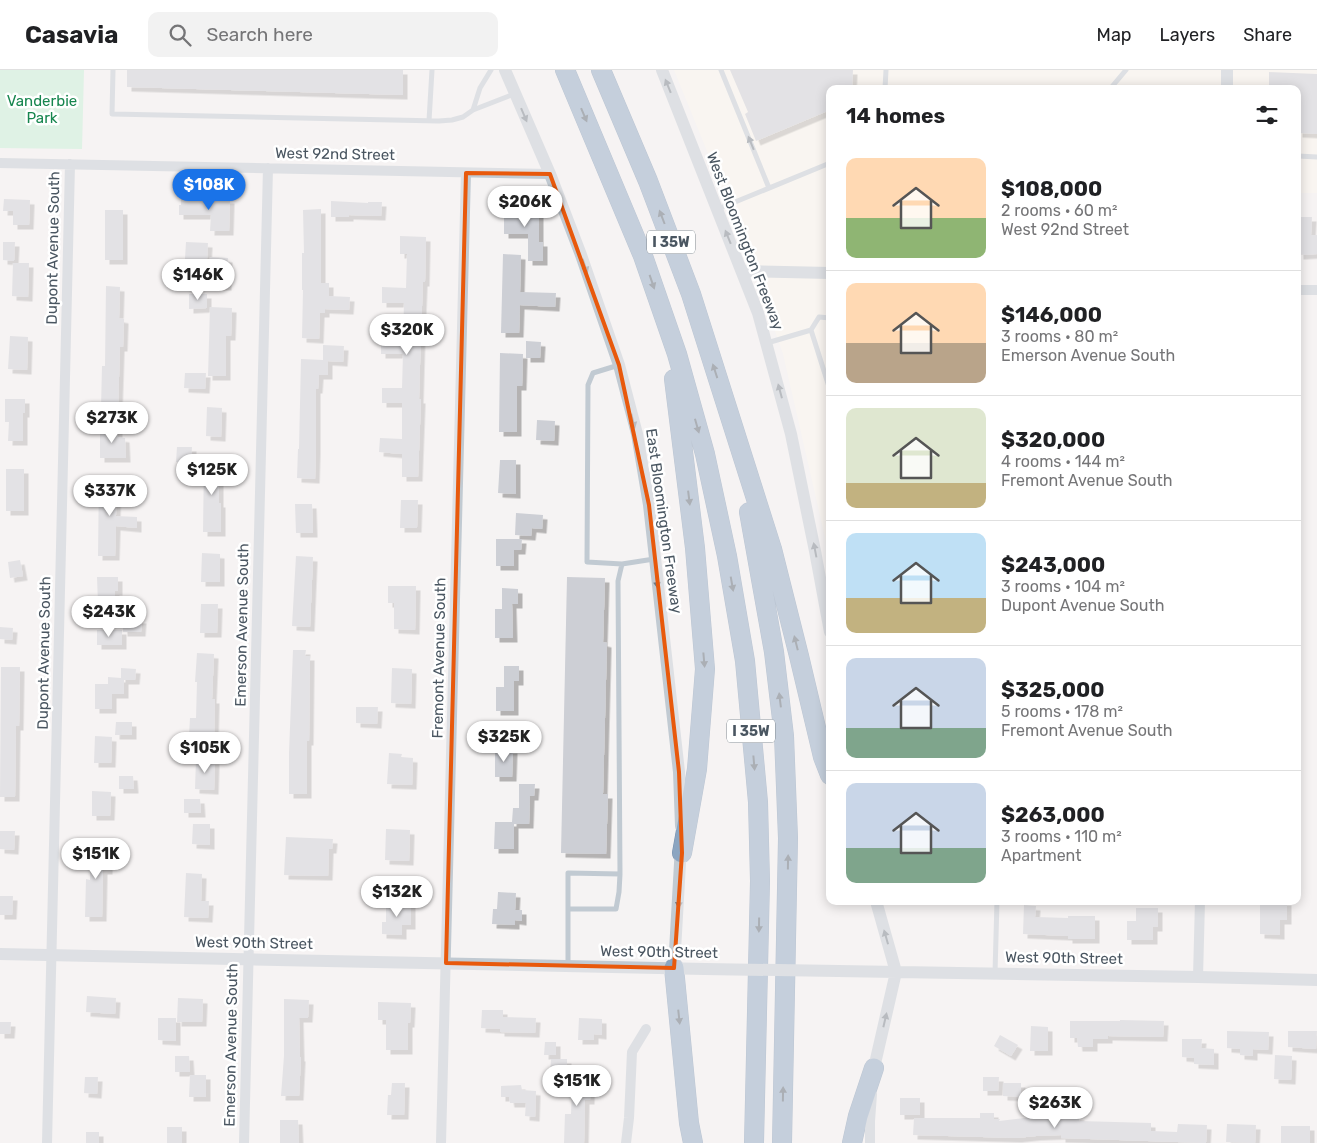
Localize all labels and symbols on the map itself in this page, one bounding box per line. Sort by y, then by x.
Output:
one-way arrow [664,79,672,93]
park label: Vanderbie Park [7,92,77,127]
one-way arrow [521,108,529,122]
one-way arrow [580,108,588,122]
one-way arrow [746,136,754,150]
street label: West 92nd Street [275,144,395,164]
street label: West Bloomington Freeway [703,149,787,333]
pin: $108K [174,168,244,211]
street label: Dupont Avenue South [43,171,63,325]
pin: $206K [490,186,560,228]
one-way arrow [658,210,665,225]
one-way arrow [724,229,732,244]
road number: I 35W [647,230,695,253]
pin: $146K [163,258,233,301]
one-way arrow [582,258,589,273]
one-way arrow [648,274,656,289]
pin: $320K [372,314,442,356]
one-way arrow [711,363,719,378]
one-way arrow [775,384,783,399]
pin: $273K [77,402,147,444]
one-way arrow [629,413,637,428]
one-way arrow [693,418,701,433]
street label: East Bloomington Freeway [642,427,686,615]
pin: $125K [177,454,247,496]
pin: $337K [75,474,145,517]
one-way arrow [685,491,693,507]
one-way arrow [811,542,819,557]
street label: Emerson Avenue South [232,543,252,707]
one-way arrow [653,574,661,590]
street label: Dupont Avenue South [34,576,54,730]
street label: Fremont Avenue South [429,577,449,739]
one-way arrow [728,577,736,593]
pin: $243K [74,596,144,638]
one-way arrow [792,636,800,651]
one-way arrow [700,653,708,669]
one-way arrow [776,691,784,707]
road number: I 35W [727,719,775,742]
pin: $325K [469,720,539,763]
pin: $105K [170,732,240,774]
one-way arrow [751,755,759,771]
pin: $151K [61,838,131,880]
one-way arrow [784,854,792,870]
pin: $132K [362,876,432,918]
one-way arrow [674,894,682,910]
one-way arrow [755,917,763,933]
one-way arrow [882,929,890,944]
street label: West 90th Street [195,933,313,953]
street label: West 90th Street [600,942,718,962]
street label: West 90th Street [1005,948,1123,968]
street label: Emerson Avenue South [221,963,241,1127]
one-way arrow [675,1009,683,1025]
one-way arrow [881,1013,889,1028]
pin: $151K [542,1064,612,1107]
one-way arrow [779,1086,787,1102]
pin: $263K [1020,1086,1090,1129]

